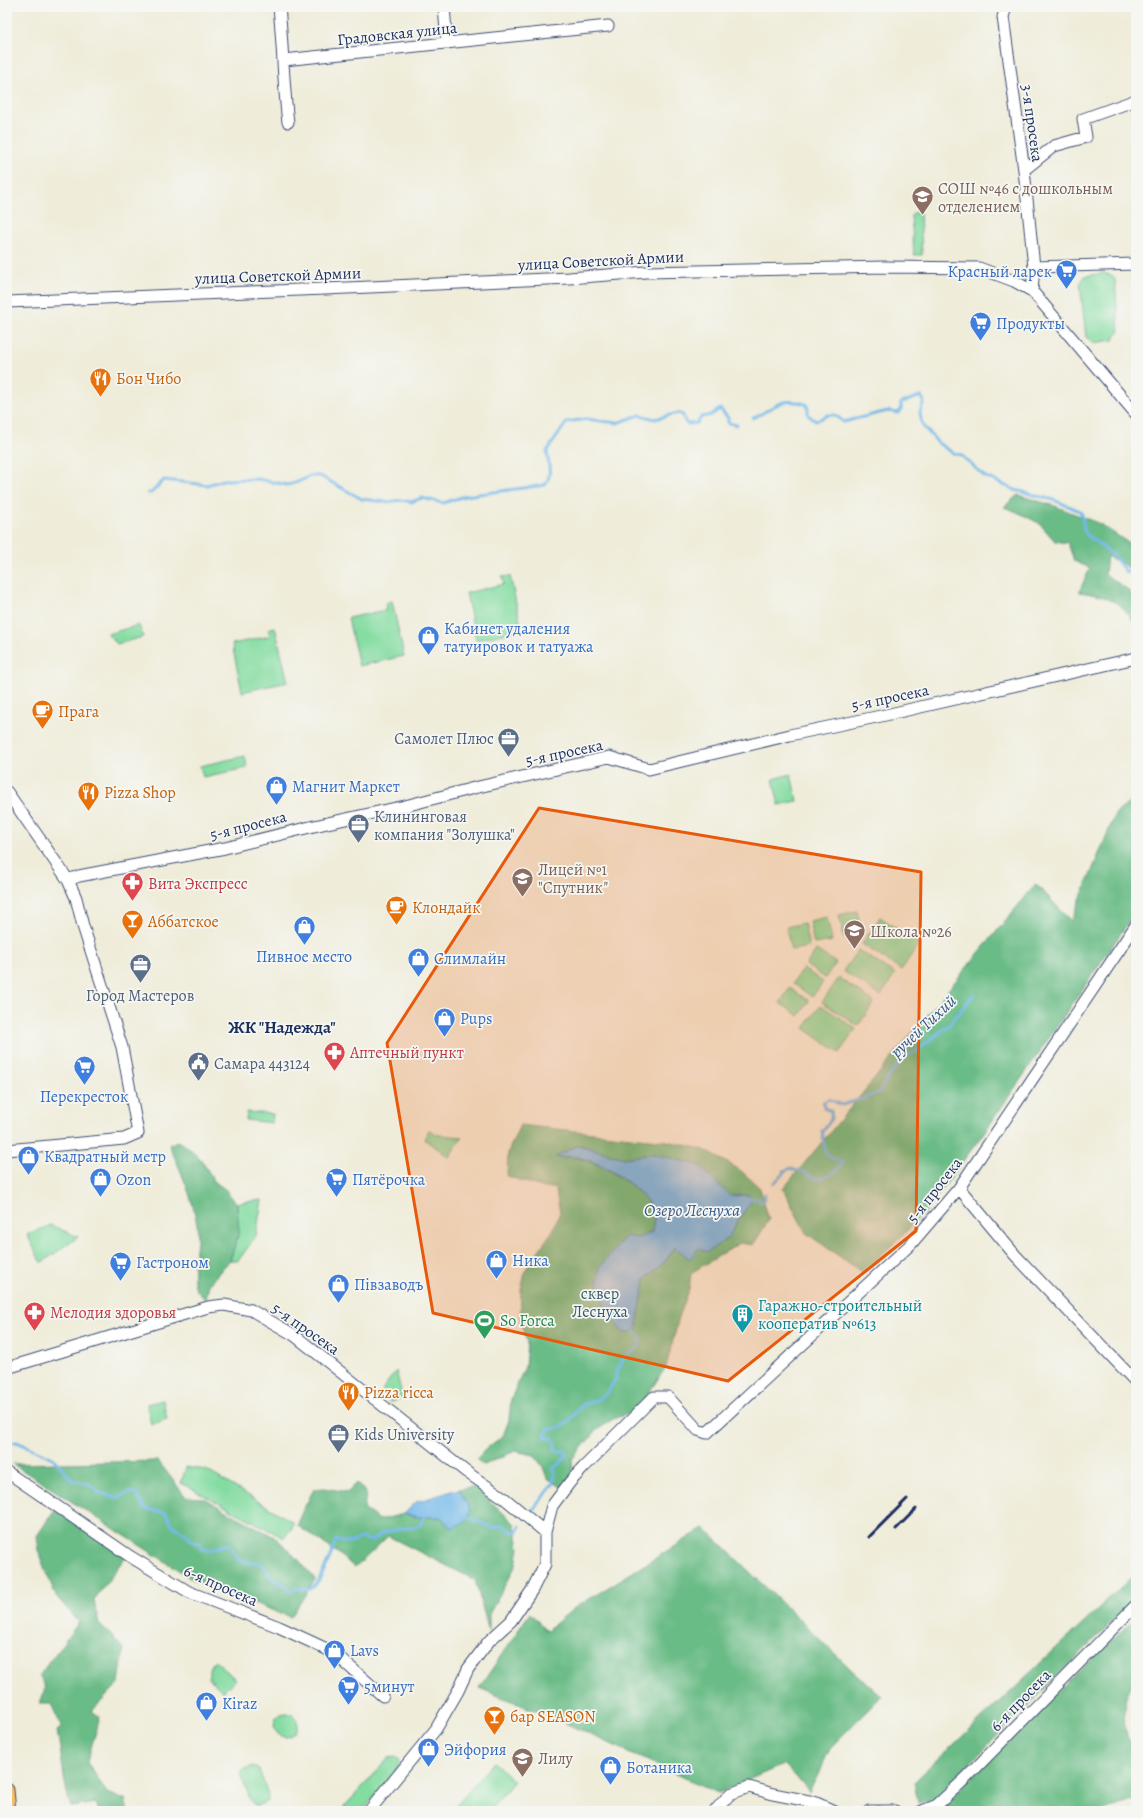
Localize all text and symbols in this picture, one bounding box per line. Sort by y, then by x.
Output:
street label: Градовская улица [336,17,459,51]
street label: 3-я просека [1016,83,1048,164]
place label: СОШ №46 с дошкольным отделением [938,178,1113,218]
school or university icon: СОШ №46 с дошкольным отделением [909,184,935,217]
street label: улица Советской Армии [516,246,685,276]
supermarket icon: Красный ларек [1054,258,1080,291]
place label: Красный ларек [948,261,1052,283]
street label: улица Советской Армии [194,262,362,290]
supermarket icon: Продукты [968,310,994,343]
place label: Продукты [996,313,1065,335]
restaurant icon: Бон Чибо [88,365,114,398]
place label: Бон Чибо [116,368,181,390]
place label: Кабинет удаления татуировок и татуажа [444,618,594,658]
shop icon: Кабинет удаления татуировок и татуажа [415,624,441,657]
street label: 5-я просека [850,679,931,717]
cafe icon: Прага [30,698,56,731]
place label: Прага [58,701,100,723]
office icon: Самолет Плюс [496,725,522,758]
place label: Самолет Плюс [394,728,494,750]
street label: 5-я просека [524,734,605,772]
shop icon: Магнит Маркет [264,773,290,806]
place label: Магнит Маркет [292,776,400,798]
restaurant icon: Pizza Shop [76,779,102,812]
place label: Pizza Shop [104,782,176,804]
street label: 5-я просека [208,806,290,846]
place label: Клининговая компания "Золушка" [374,806,515,846]
office icon: Клининговая компания "Золушка" [345,812,371,845]
place label: Лицей №1 "Спутник" [538,859,609,899]
school or university icon: Лицей №1 "Спутник" [510,865,536,898]
pharmacy icon: Вита Экспресс [119,870,145,903]
place label: Вита Экспресс [148,873,248,895]
cafe icon: Клондайк [384,894,410,927]
place label: Клондайк [412,897,480,919]
bar icon: Аббатское [120,908,146,941]
place label: Аббатское [147,911,219,933]
shop icon: Пивное место [291,913,317,946]
school or university icon: Школа №26 [842,918,868,951]
place label: Школа №26 [870,921,952,943]
shop icon: Слимлайн [405,945,431,978]
place label: Пивное место [256,946,352,968]
place label: Слимлайн [434,948,506,970]
office icon: Город Мастеров [127,952,153,985]
place label: Город Мастеров [86,985,194,1007]
water label: ручей Тихий [885,990,961,1064]
shop icon: Pups [431,1005,457,1038]
place label: Pups [460,1008,492,1030]
district label: ЖК "Надежда" [228,1016,336,1039]
pharmacy icon: Аптечный пункт [321,1039,347,1072]
place label: Аптечный пункт [349,1042,464,1064]
public building icon: Самара 443124 [186,1050,212,1083]
supermarket icon: Перекресток [71,1053,97,1086]
place label: Самара 443124 [214,1053,310,1075]
place label: Перекресток [40,1086,128,1108]
shop icon: Квадратный метр [15,1143,41,1176]
place label: Квадратный метр [44,1146,166,1168]
street label: 5-я просека [902,1152,968,1228]
shop icon: Ozon [87,1166,113,1199]
supermarket icon: Пятёрочка [324,1166,350,1199]
place label: Ozon [116,1169,151,1191]
place label: Пятёрочка [352,1169,426,1191]
water label: Озеро Леснуха [644,1199,740,1222]
shop icon: Ника [483,1247,509,1280]
supermarket icon: Гастроном [108,1249,134,1282]
place label: Ника [512,1250,549,1272]
place label: Гастроном [136,1252,209,1274]
shop icon: Пiвзаводъ [325,1271,351,1304]
place label: Пiвзаводъ [354,1274,423,1296]
park label: сквер Леснуха [572,1283,629,1323]
place label: Гаражно-строительный кооператив №613 [758,1295,922,1335]
street label: 5-я просека [267,1297,344,1361]
pharmacy icon: Мелодия здоровья [21,1299,47,1332]
building icon: Гаражно-строительный кооператив №613 [730,1301,756,1334]
place label: Мелодия здоровья [50,1302,177,1324]
sports icon: So Forca [472,1307,498,1340]
place label: So Forca [500,1310,555,1332]
restaurant icon: Pizza ricca [335,1379,361,1412]
place label: Pizza ricca [364,1382,434,1404]
office icon: Kids University [325,1421,351,1454]
place label: Kids University [354,1424,455,1446]
street label: 6-я просека [180,1560,262,1612]
shop icon: Lavs [321,1637,347,1670]
place label: Lavs [350,1640,379,1662]
street label: 6-я просека [985,1664,1056,1737]
supermarket icon: 5минут [335,1673,361,1706]
place label: 5минут [364,1676,415,1698]
shop icon: Kiraz [193,1690,219,1723]
place label: Kiraz [222,1693,257,1715]
bar icon: бар SEASON [482,1703,508,1736]
place label: бар SEASON [510,1706,596,1728]
shop icon: Эйфория [416,1736,442,1769]
place label: Эйфория [444,1739,507,1761]
school or university icon: Лилу [510,1745,536,1778]
place label: Лилу [538,1748,574,1770]
shop icon: Ботаника [598,1754,624,1787]
place label: Ботаника [626,1757,693,1779]

